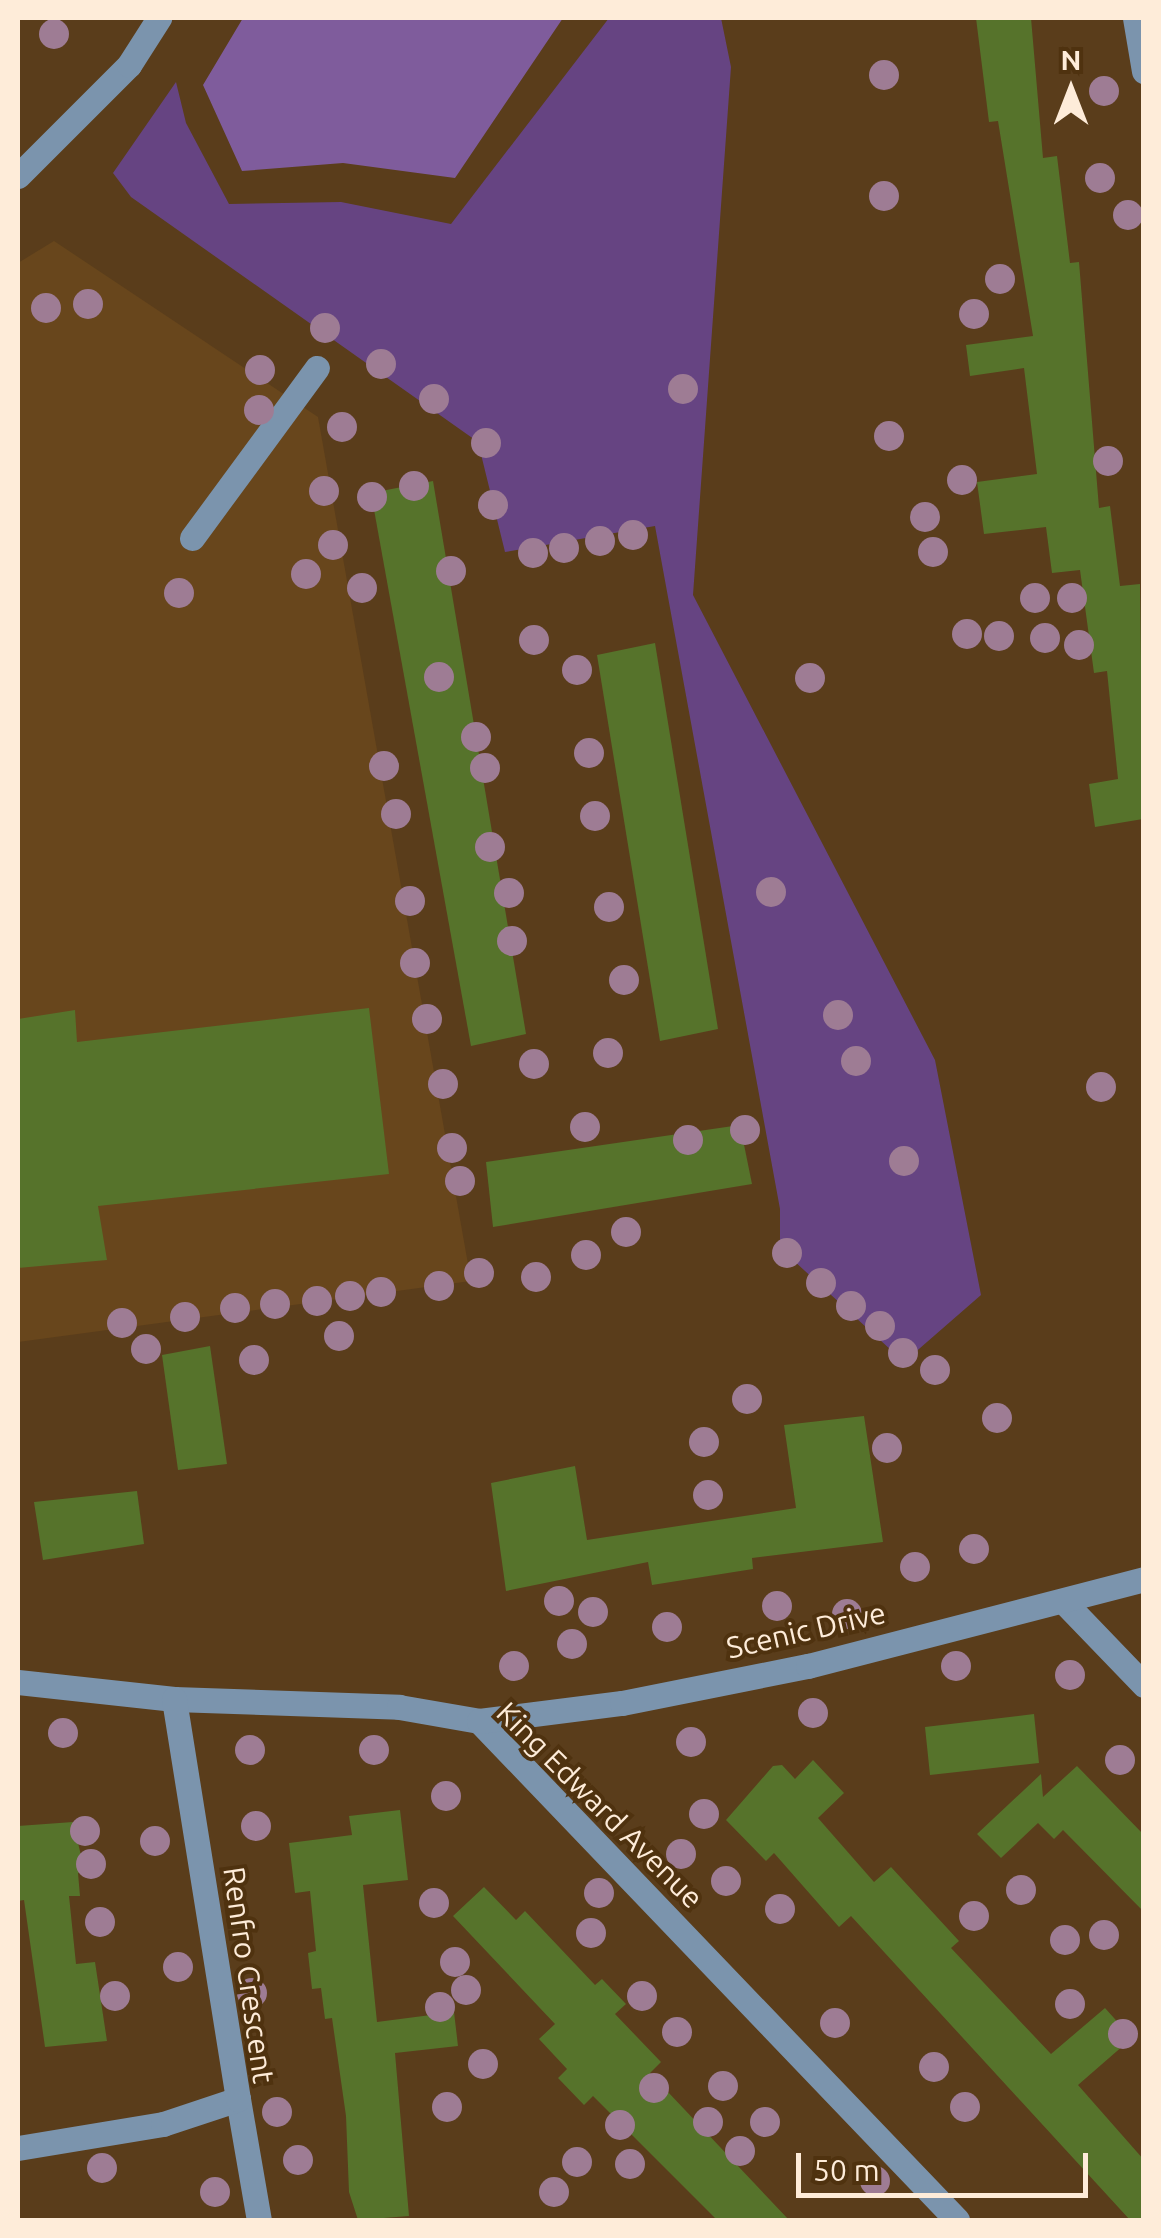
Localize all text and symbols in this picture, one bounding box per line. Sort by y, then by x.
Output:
north arrow [1021,40,1121,140]
text: N [1061,44,1081,75]
street label: Scenic Drive [723,1594,889,1666]
street label: King Edward Avenue [489,1694,711,1916]
street label: Renfro Crescent [216,1864,282,2086]
scale bar [801,2133,1094,2195]
text: 50 m [813,2153,880,2187]

